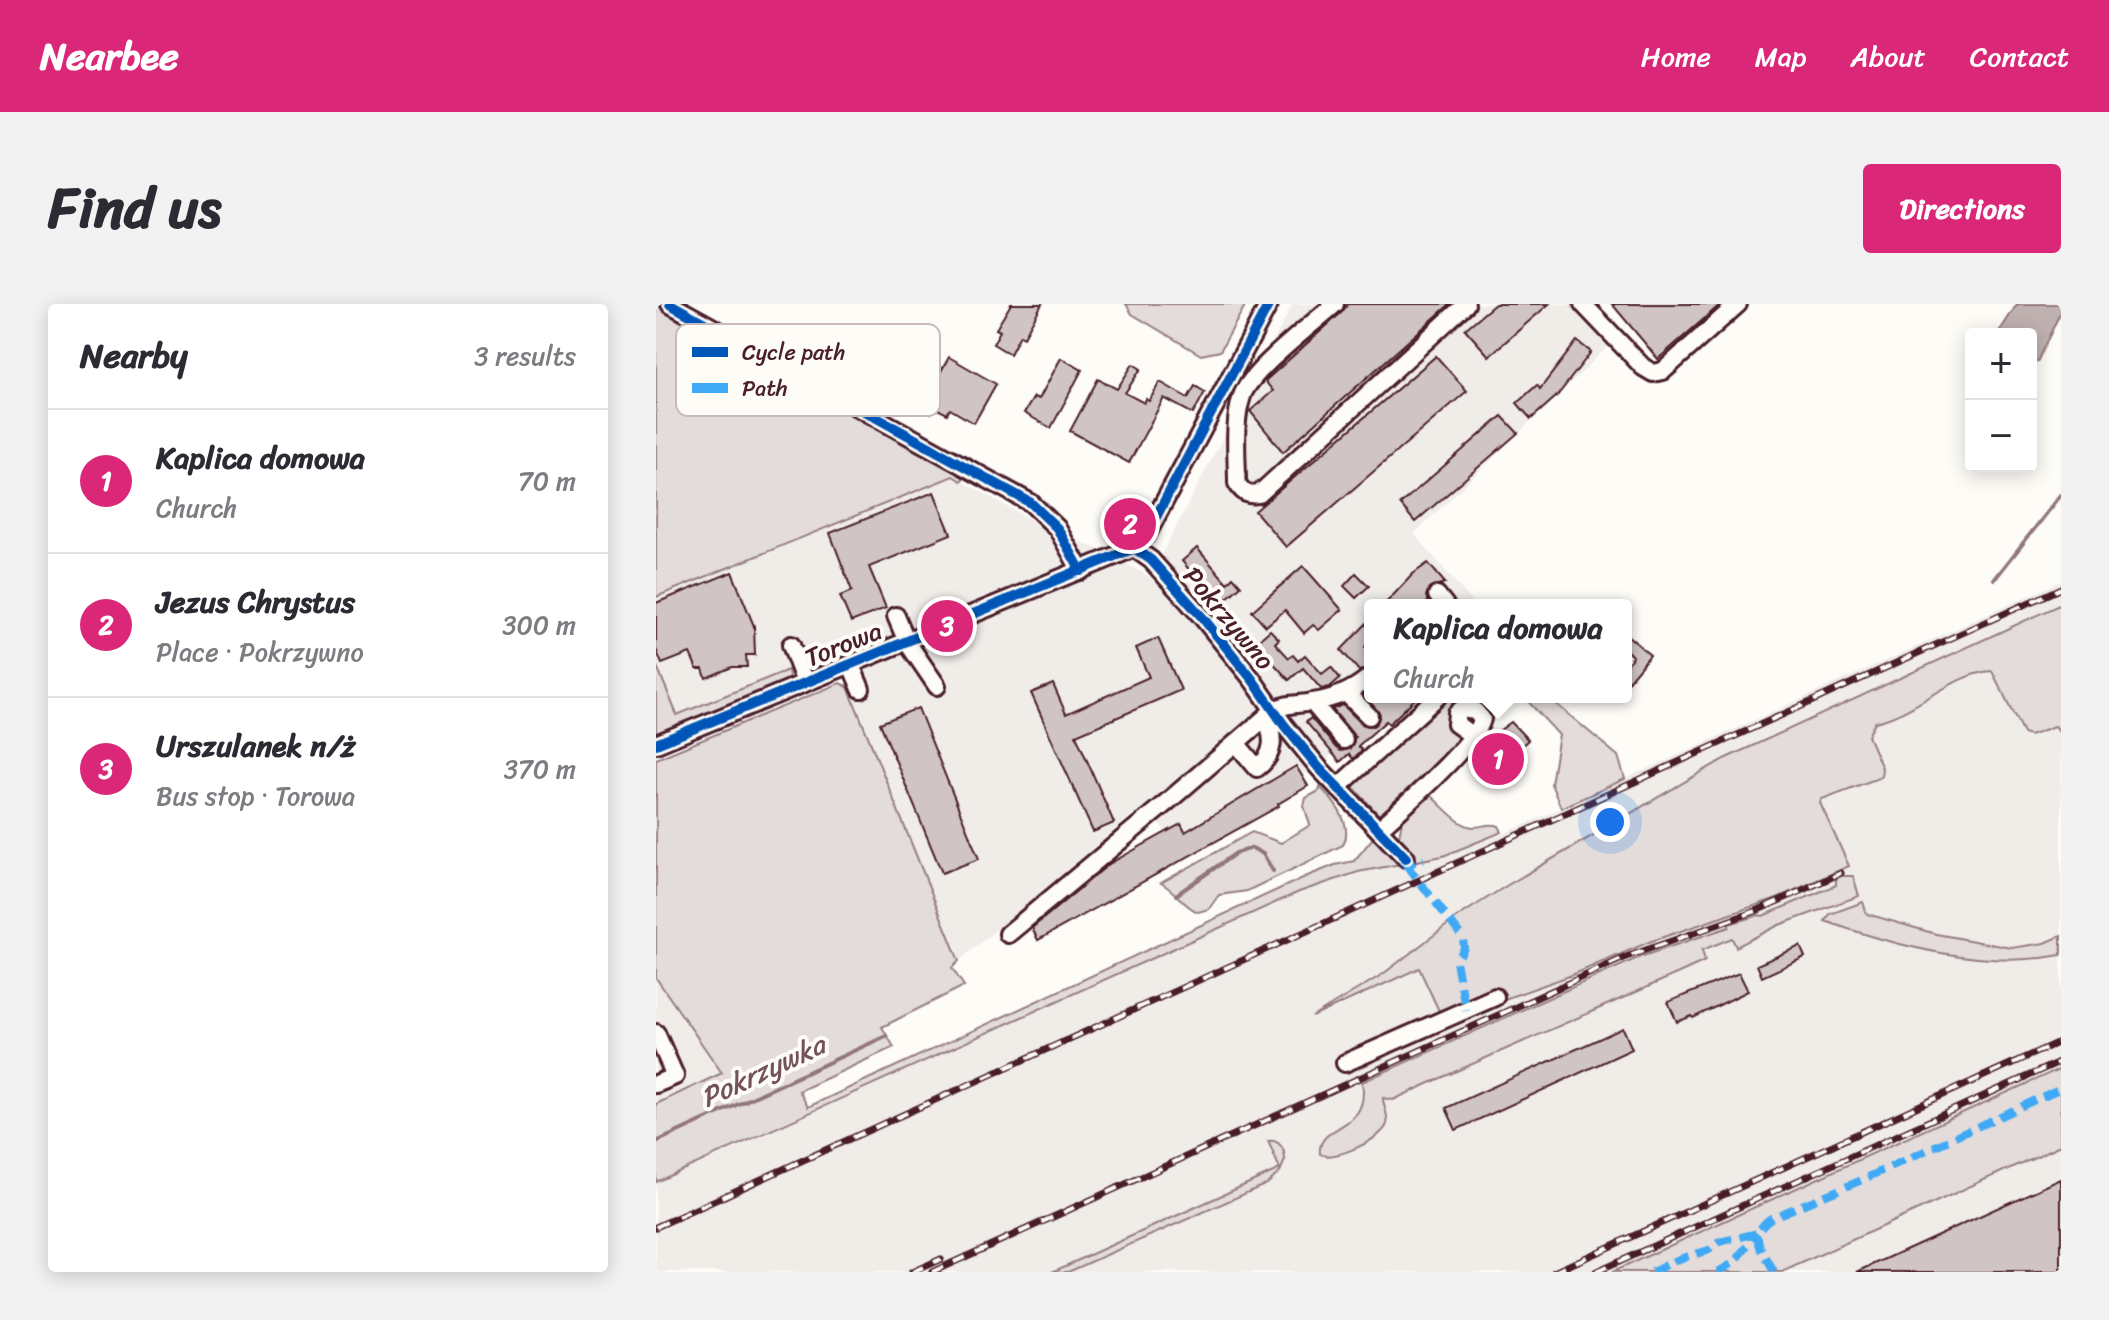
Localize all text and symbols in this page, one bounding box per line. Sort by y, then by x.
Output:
text: Nearbee [40,23,179,90]
text: Home [1641,32,1711,81]
text: Map [1755,32,1806,81]
text: About [1850,32,1926,81]
text: Contact [1970,32,2069,81]
text: Find us [48,159,221,258]
button: Directions [1863,164,2061,253]
legend [676,324,940,416]
text: Nearby [80,326,188,386]
map controls [1965,328,2037,472]
button: + [1965,328,2037,400]
text: 3 results [474,333,576,379]
text: Cycle path [742,333,845,372]
text: Path [742,369,788,408]
button: − [1965,400,2037,472]
text: Kaplica domowa [156,431,365,485]
text: 1 [100,458,112,504]
text: 70 m [518,458,576,504]
text: Church [156,485,237,531]
pin: 2 [1104,494,1156,554]
street label: Pokrzywno [1171,555,1287,681]
text: Jezus Chrystus [156,575,355,629]
pin: 3 [921,596,973,656]
popup [1364,599,1632,703]
text: Kaplica domowa [1394,601,1602,655]
text: 2 [98,602,114,648]
text: 300 m [502,602,576,648]
street label: Torowa [797,608,889,680]
text: Place · Pokrzywno [156,629,364,675]
text: Church [1394,655,1475,701]
text: Urszulanek n/ż [156,719,356,773]
pin: 1 [1472,729,1524,789]
text: 3 [99,746,113,792]
text: 370 m [504,746,576,792]
text: Bus stop · Torowa [156,773,355,819]
your location [1590,802,1630,842]
water label: Pokrzywka [692,1020,836,1121]

